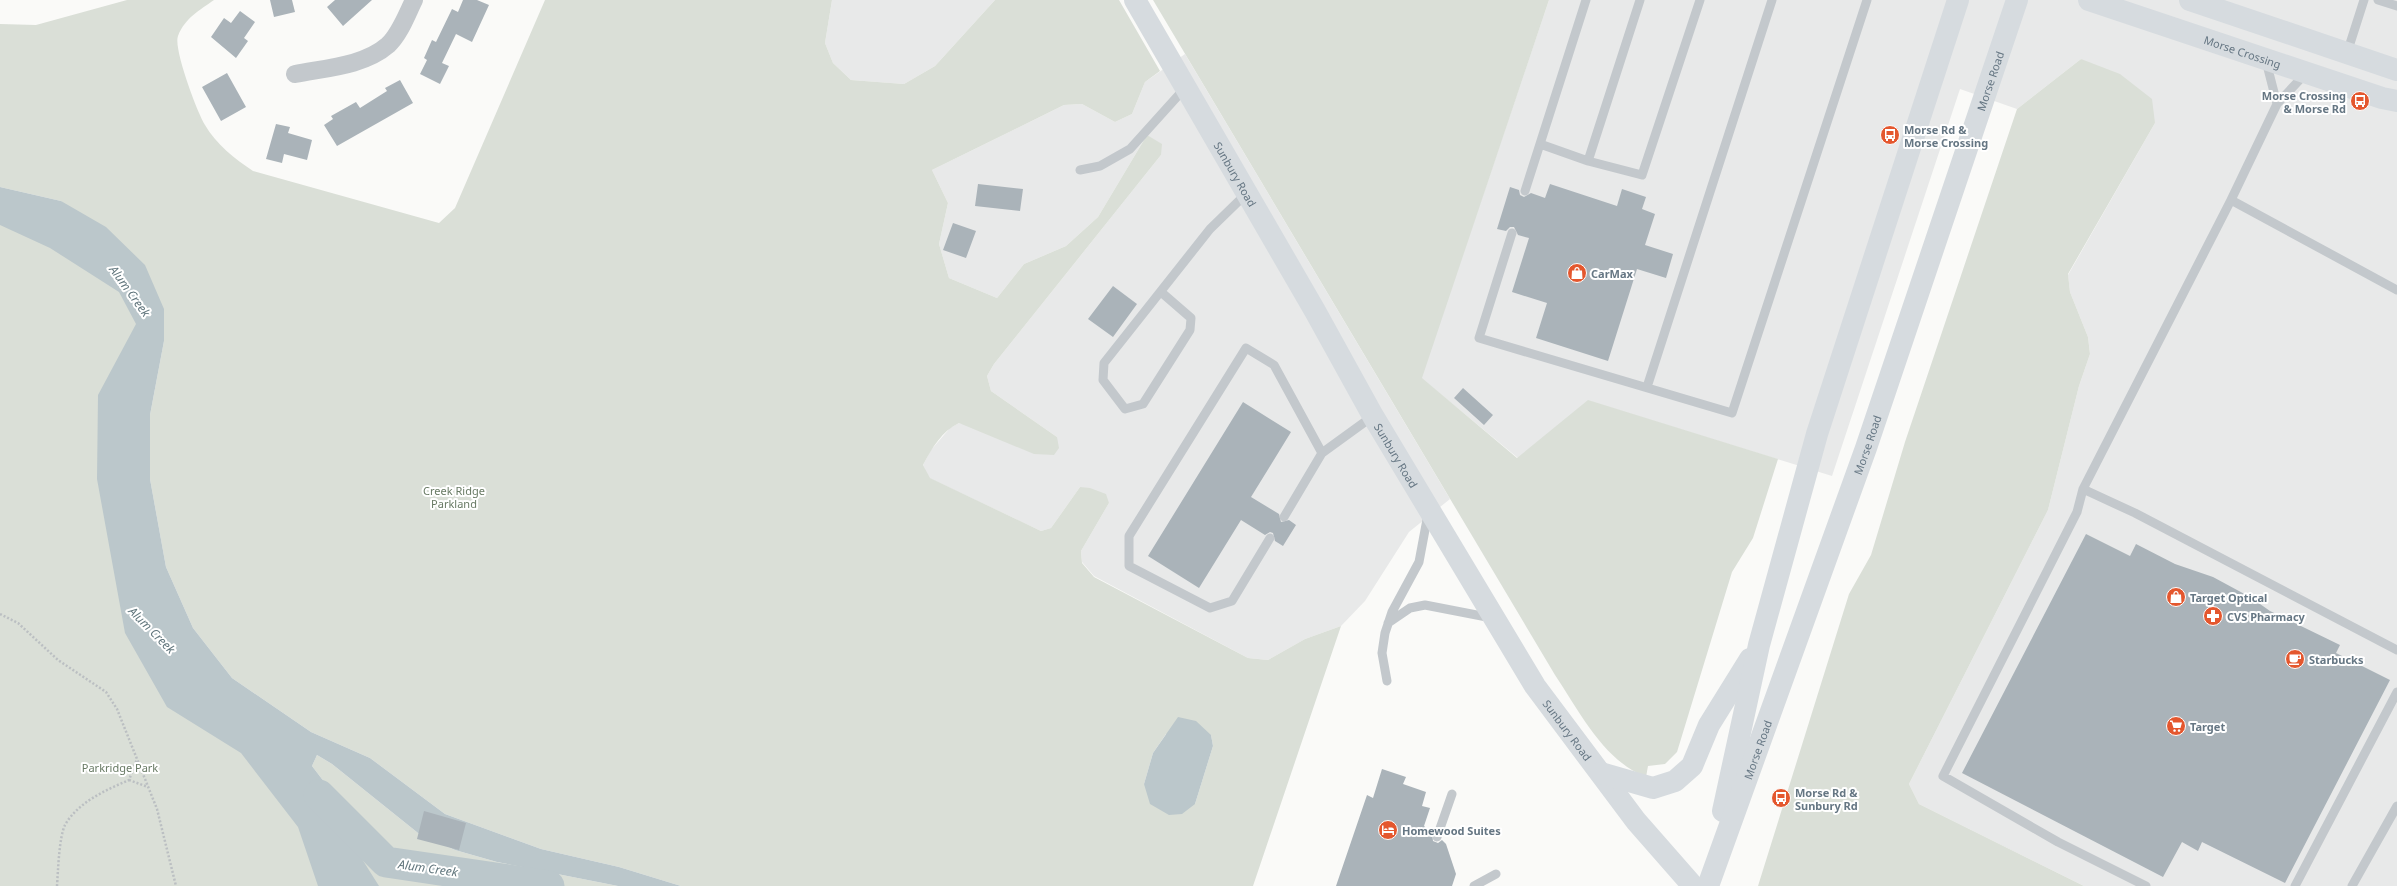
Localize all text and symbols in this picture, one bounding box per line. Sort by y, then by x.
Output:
street label: Morse Crossing [2202,32,2283,71]
street label: Morse Road [1973,49,2007,113]
place label: Morse Crossing & Morse Rd [2262,88,2346,116]
bus stop icon: Morse Crossing & Morse Rd [2349,90,2371,112]
place label: Morse Rd & Morse Crossing [1904,122,1988,150]
bus stop icon: Morse Rd & Morse Crossing [1879,124,1901,146]
street label: Sunbury Road [1211,139,1260,209]
water label: Alum Creek [105,261,155,321]
shop icon: CarMax [1566,262,1588,284]
place label: CarMax [1591,266,1634,281]
street label: Morse Road [1850,413,1884,477]
street label: Sunbury Road [1371,420,1422,490]
park label: Creek Ridge Parkland [423,483,485,511]
shop icon: Target Optical [2165,586,2187,608]
place label: Target Optical [2190,590,2267,605]
water label: Alum Creek [124,602,180,658]
pharmacy icon: CVS Pharmacy [2202,605,2224,627]
place label: CVS Pharmacy [2227,609,2306,624]
cafe icon: Starbucks [2284,648,2306,670]
place label: Starbucks [2309,652,2364,667]
street label: Sunbury Road [1540,696,1596,764]
supermarket icon: Target [2165,715,2187,737]
street label: Morse Road [1740,718,1775,781]
place label: Target [2190,719,2225,734]
park label: Parkridge Park [82,760,158,775]
place label: Morse Rd & Sunbury Rd [1795,785,1858,813]
bus stop icon: Morse Rd & Sunbury Rd [1770,787,1792,809]
hotel icon: Homewood Suites [1377,819,1399,841]
place label: Homewood Suites [1402,823,1501,838]
water label: Alum Creek [396,855,460,881]

